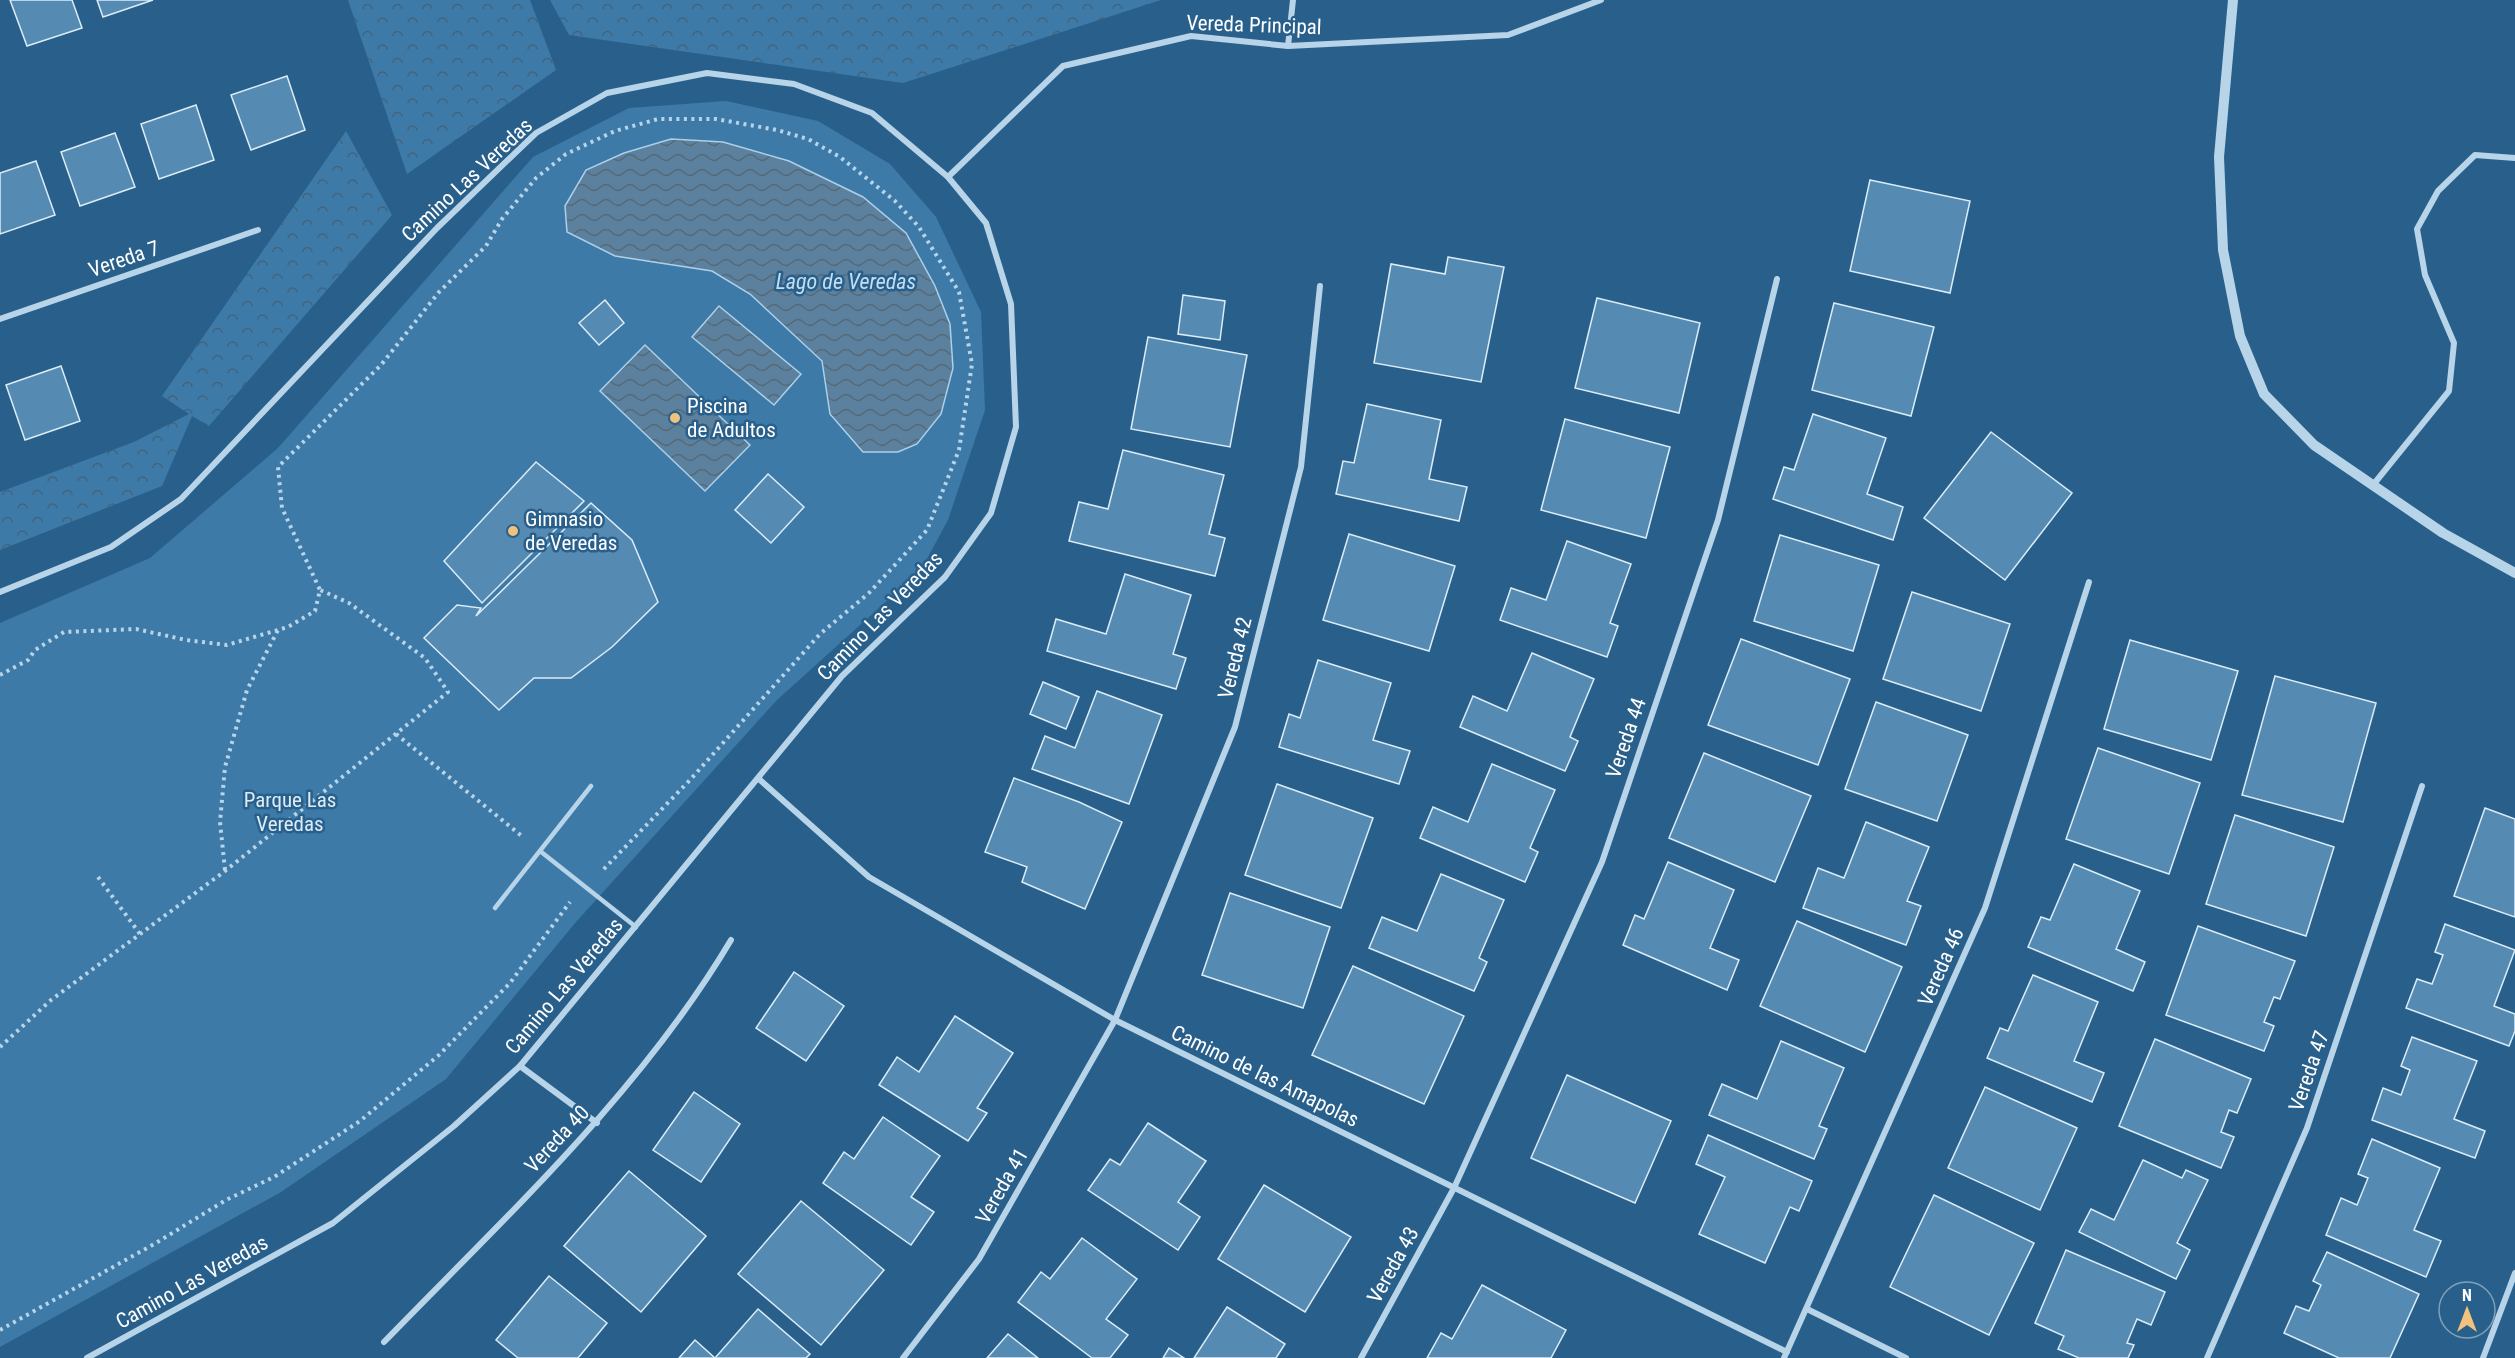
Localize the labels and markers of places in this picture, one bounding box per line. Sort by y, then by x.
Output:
place label: Piscina de Adultos [687,394,776,442]
marker: Piscina de Adultos [668,411,682,425]
place label: Gimnasio de Veredas [525,507,617,555]
marker: Gimnasio de Veredas [506,524,520,538]

